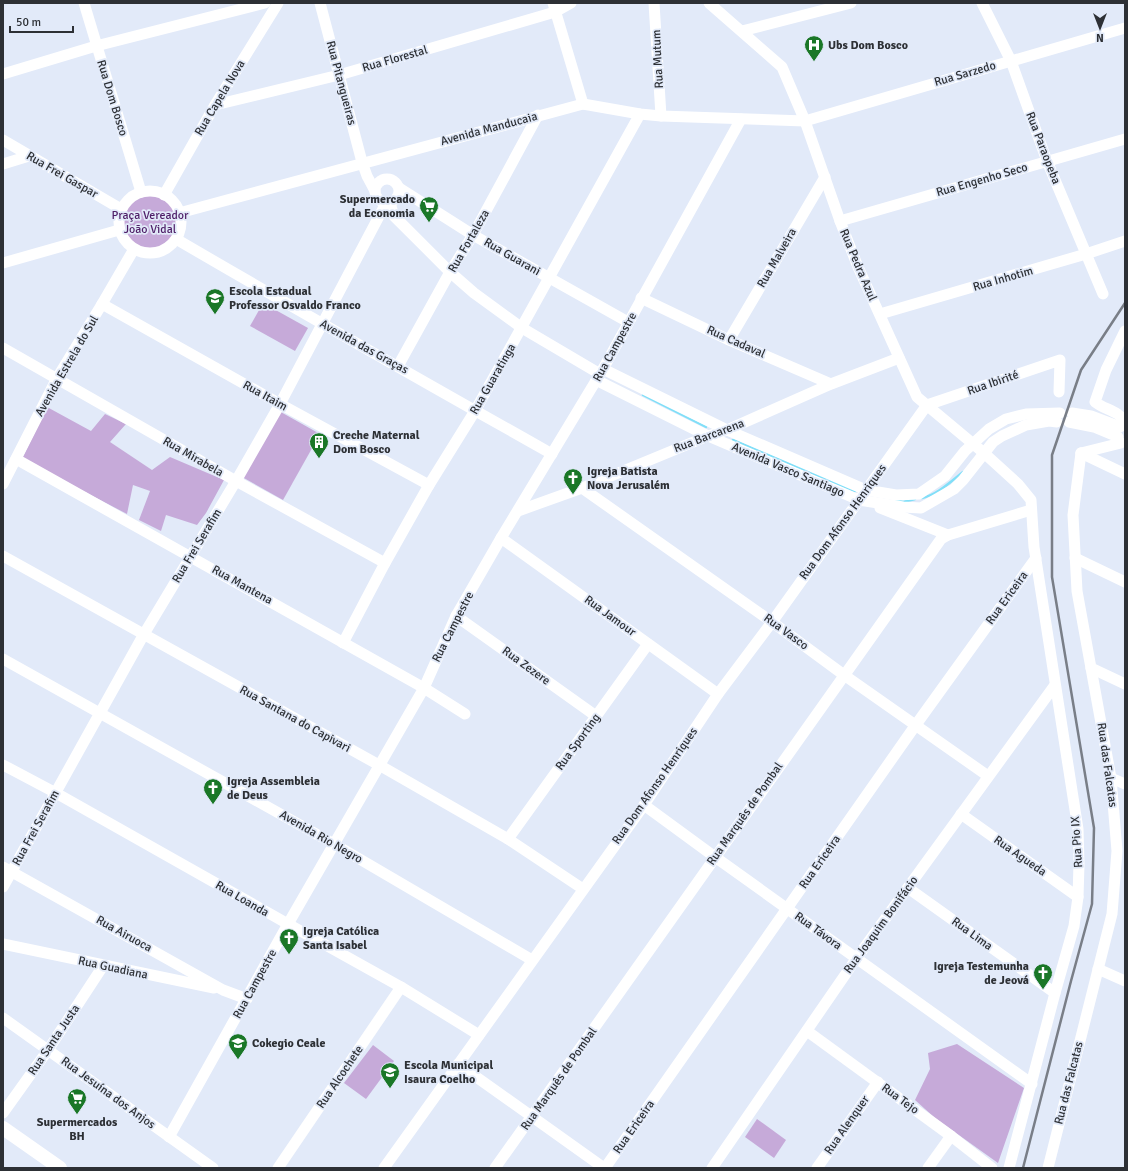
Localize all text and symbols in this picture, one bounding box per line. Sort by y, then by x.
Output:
scale bar [10,8,73,34]
north arrow [1080,8,1120,48]
text: 50 m [16,15,41,30]
street label: Rua Mutum [649,29,667,89]
text: N [1096,31,1104,44]
hospital icon: Ubs Dom Bosco [803,34,825,62]
place label: Ubs Dom Bosco [828,38,908,53]
street label: Rua Pitangueiras [323,39,359,127]
street label: Rua Florestal [361,42,430,75]
street label: Rua Capela Nova [191,57,249,139]
street label: Rua Dom Bosco [93,58,131,138]
street label: Rua Sarzedo [933,58,997,90]
street label: Avenida Manducaia [439,109,539,149]
street label: Rua Paraopeba [1022,110,1064,186]
street label: Rua Frei Gaspar [24,148,101,202]
street label: Rua Engenho Seco [935,160,1029,200]
place label: Supermercado da Economia [340,192,415,221]
supermarket icon: Supermercado da Economia [418,195,440,223]
street label: Rua Fortaleza [445,207,493,275]
park label: Praça Vereador João Vidal [112,208,189,237]
street label: Rua Malveira [754,226,800,290]
street label: Rua Pedra Azul [836,227,880,304]
street label: Rua Guarani [481,235,543,279]
street label: Rua Inhotim [971,263,1035,295]
place label: Escola Estadual Professor Osvaldo Franco [229,284,361,313]
school or university icon: Escola Estadual Professor Osvaldo Franco [204,287,226,315]
street label: Rua Campestre [590,310,640,384]
street label: Avenida Estrela do Sul [32,312,102,419]
street label: Avenida das Graças [317,317,411,377]
street label: Rua Cadaval [704,322,768,362]
street label: Rua Guaratinga [467,341,519,417]
street label: Rua Ibirité [965,367,1021,399]
street label: Rua Itaim [240,378,290,414]
street label: Rua Barcarena [672,416,746,456]
place label: Creche Maternal Dom Bosco [333,428,420,457]
building icon: Creche Maternal Dom Bosco [308,431,330,459]
street label: Rua Mirabela [160,434,226,480]
street label: Avenida Vasco Santiago [729,439,847,501]
street label: Rua Dom Afonso Henriques [796,461,890,583]
place label: Igreja Batista Nova Jerusalém [587,464,670,493]
church icon: Igreja Batista Nova Jerusalém [562,467,584,495]
street label: Rua Frei Serafim [169,506,225,586]
street label: Rua Mantena [209,562,275,608]
street label: Rua Ericeira [983,568,1031,628]
street label: Rua Campestre [429,589,477,665]
street label: Rua Jamour [581,592,639,640]
street label: Rua Vasco [761,611,811,653]
street label: Rua Zezere [499,643,553,689]
street label: Rua Santana do Capivari [237,682,353,756]
street label: Rua Sporting [552,711,604,773]
street label: Rua das Falcatas [1094,722,1120,808]
street label: Rua Dom Afonso Henriques [609,725,701,847]
street label: Rua Marquês de Pombal [704,759,786,868]
place label: Igreja Assembleia de Deus [227,774,320,803]
church icon: Igreja Assembleia de Deus [202,777,224,805]
street label: Rua Frei Serafim [9,788,63,868]
street label: Avenida Rio Negro [277,807,365,867]
street label: Rua Pio IX [1068,816,1086,868]
street label: Rua Ericeira [796,832,844,892]
street label: Rua Agueda [991,832,1049,880]
street label: Rua Joaquim Bonifácio [841,873,921,977]
street label: Rua Loanda [212,878,272,920]
street label: Rua Távora [791,909,845,953]
street label: Rua Airuoca [93,912,155,956]
street label: Rua Lima [949,914,995,954]
place label: Igreja Católica Santa Isabel [303,924,379,953]
church icon: Igreja Católica Santa Isabel [278,927,300,955]
street label: Rua Campestre [230,947,280,1021]
street label: Rua Guadiana [77,953,149,983]
place label: Igreja Testemunha de Jeová [934,959,1029,988]
church icon: Igreja Testemunha de Jeová [1032,962,1054,990]
street label: Rua Santa Justa [25,1002,83,1078]
street label: Rua Marquês de Pombal [518,1024,600,1133]
school or university icon: Cokegio Ceale [227,1032,249,1060]
place label: Cokegio Ceale [252,1036,325,1051]
street label: Rua das Falcatas [1051,1040,1087,1126]
street label: Rua Alcochete [313,1043,367,1111]
street label: Rua Jesuína dos Anjos [58,1054,158,1132]
place label: Escola Municipal Isaura Coelho [404,1058,493,1087]
school or university icon: Escola Municipal Isaura Coelho [379,1061,401,1089]
street label: Rua Tejo [878,1080,922,1118]
supermarket icon: Supermercados BH [66,1087,88,1115]
street label: Rua Alenquer [821,1092,873,1157]
street label: Rua Ericeira [610,1097,658,1157]
place label: Supermercados BH [37,1115,118,1144]

